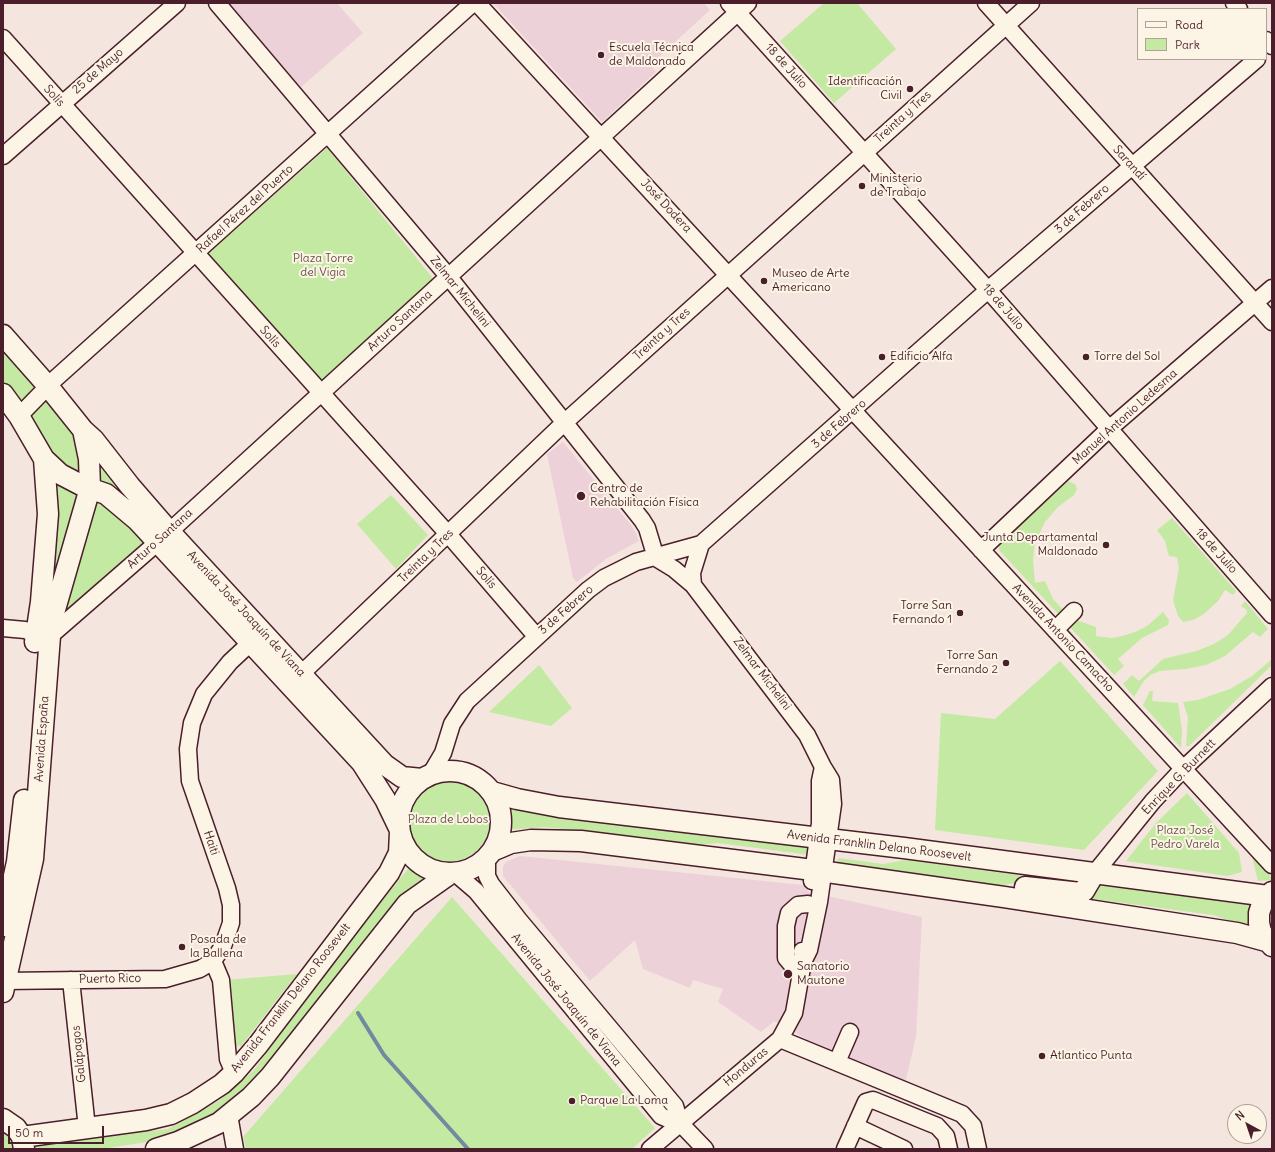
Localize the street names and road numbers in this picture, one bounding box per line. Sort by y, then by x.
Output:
street label: 18 de Julio [762,40,810,92]
street label: 25 de Mayo [70,45,126,97]
street label: Solís [41,82,67,110]
street label: Treinta y Tres [872,88,934,146]
street label: Sarandí [1110,143,1148,183]
street label: Rafael Pérez del Puerto [194,162,296,256]
street label: José Dodera [638,176,694,236]
street label: 3 de Febrero [1052,181,1112,237]
street label: Zelmar Michelini [427,253,493,331]
street label: 18 de Julio [979,281,1027,333]
street label: Arturo Santana [365,287,435,355]
street label: Treinta y Tres [631,305,693,363]
street label: Solís [257,323,283,351]
street label: Manuel Antonio Ledesma [1070,366,1180,468]
street label: 3 de Febrero [809,396,869,452]
street label: Arturo Santana [124,506,196,572]
street label: 18 de Julio [1192,525,1240,577]
street label: Treinta y Tres [395,526,457,586]
street label: Avenida José Joaquín de Viana [184,548,308,680]
street label: Solís [473,564,499,592]
street label: Avenida Antonio Camacho [1009,581,1117,695]
street label: 3 de Febrero [536,582,596,638]
street label: Zelmar Michelini [730,635,794,713]
street label: Avenida España [32,695,52,783]
street label: Enrique G. Burnett [1139,736,1219,818]
street label: Avenida Franklin Delano Roosevelt [786,828,972,864]
street label: Haiti [200,829,222,857]
street label: Avenida Franklin Delano Roosevelt [228,920,354,1076]
street label: Avenida José Joaquín de Viana [508,931,624,1069]
street label: Puerto Rico [79,971,141,987]
street label: Galápagos [69,1025,89,1083]
street label: Honduras [721,1044,771,1090]

